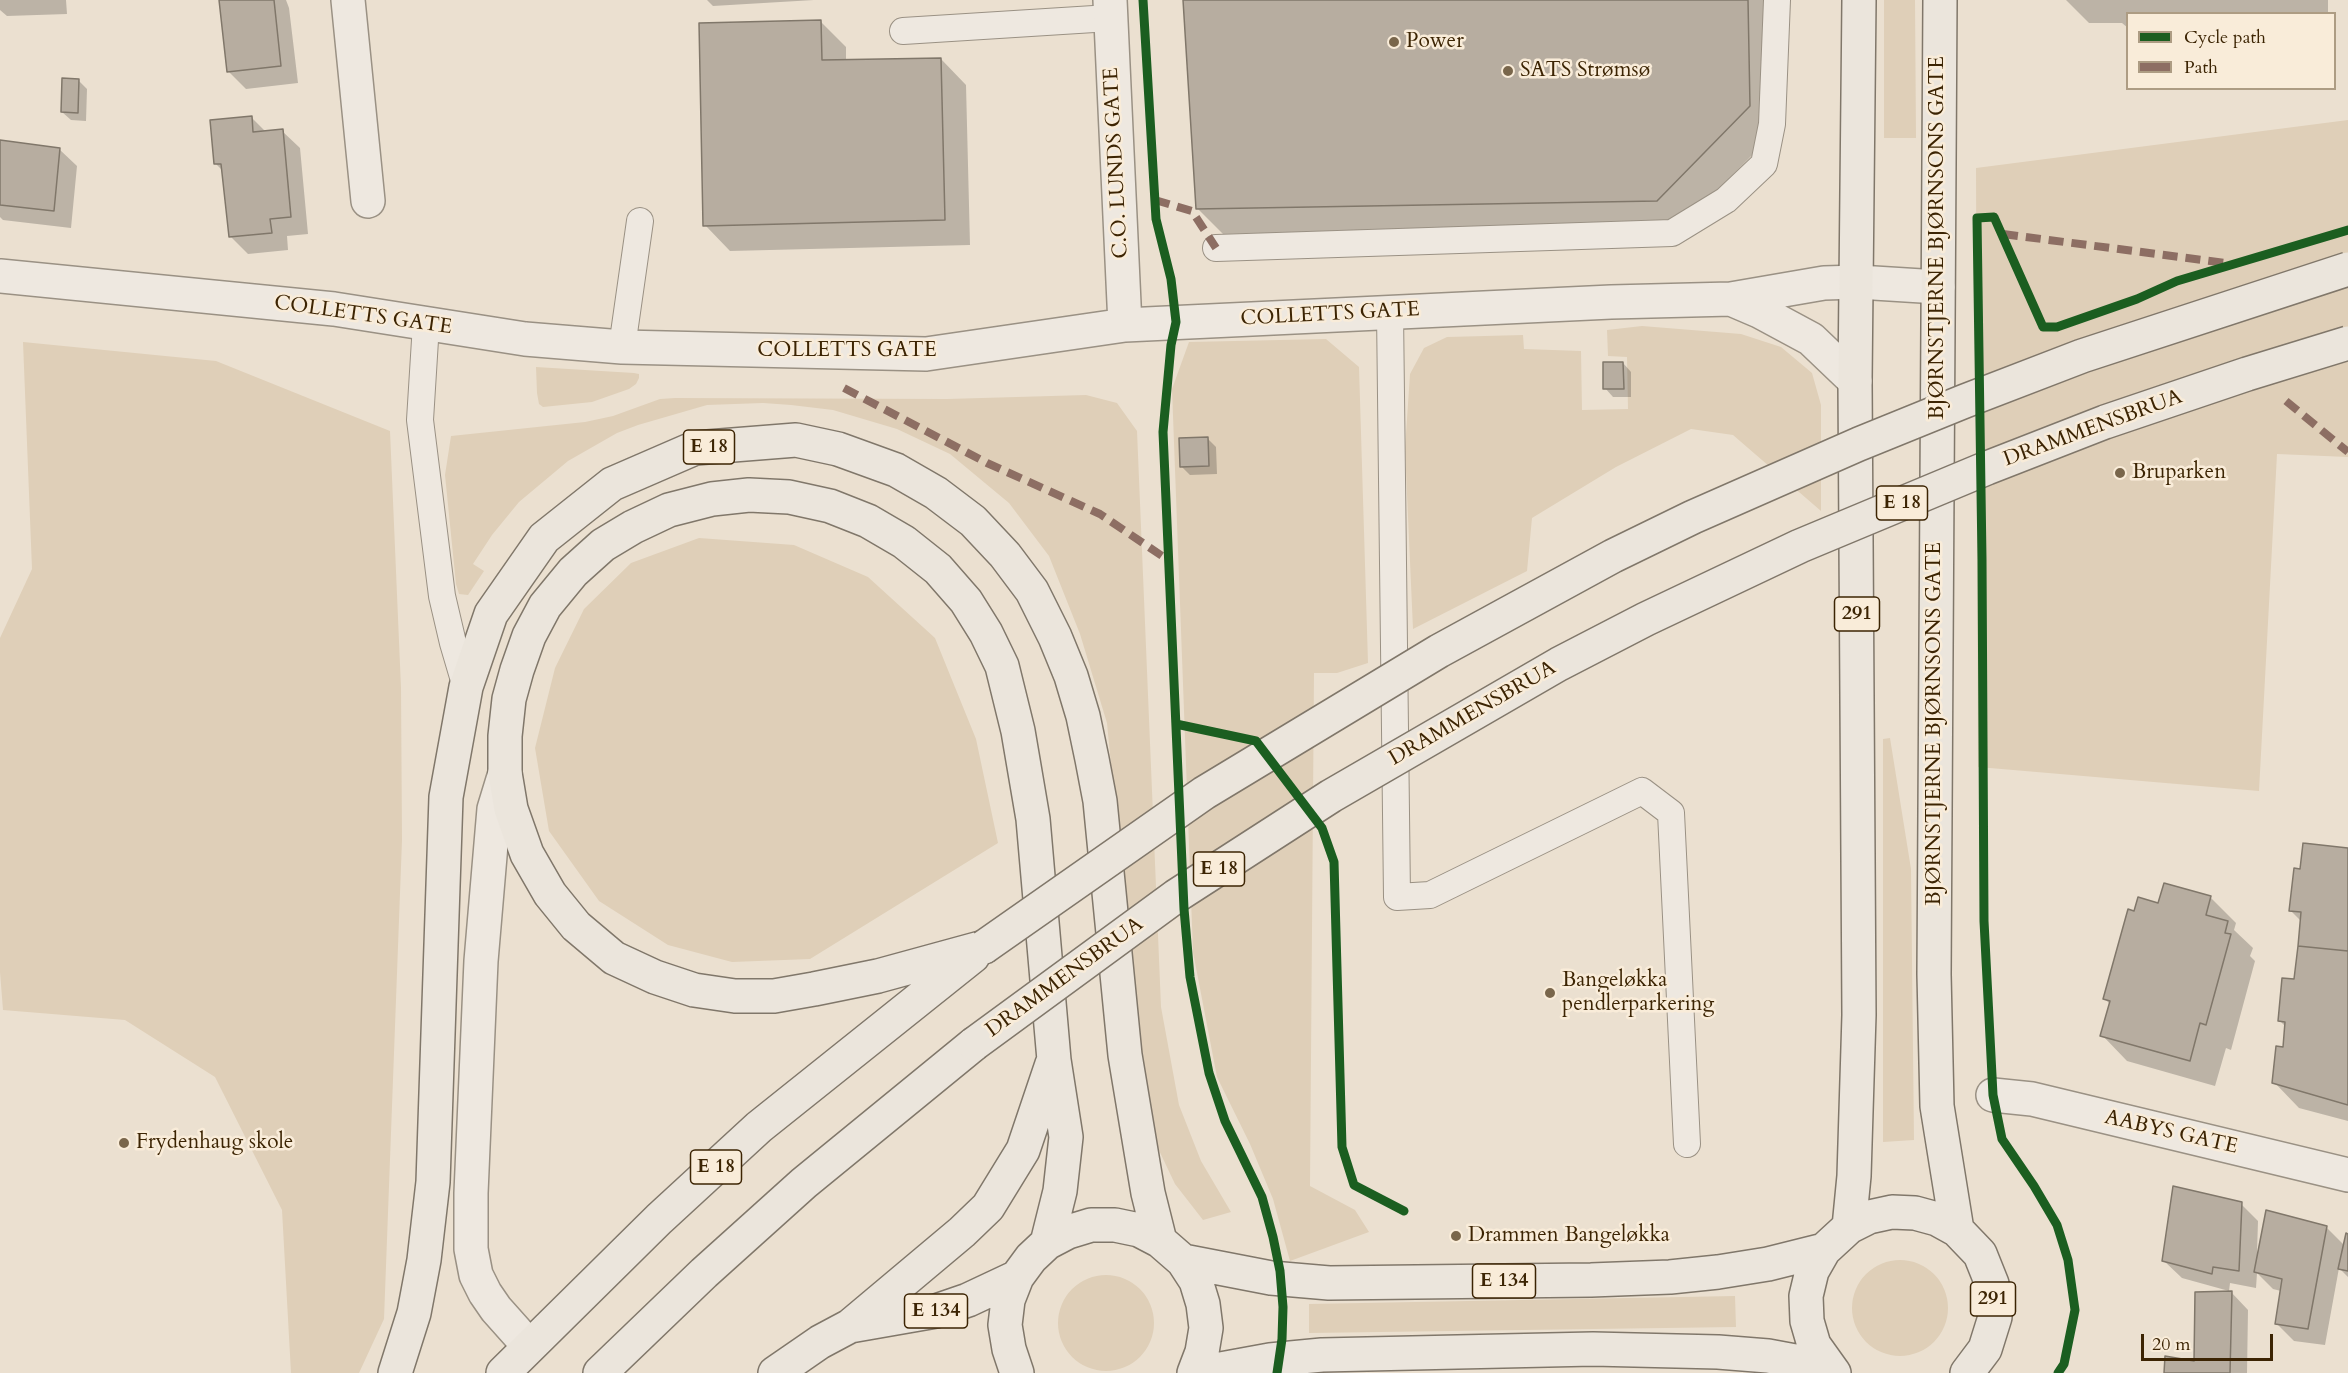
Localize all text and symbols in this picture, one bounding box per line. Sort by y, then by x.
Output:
legend [2126,12,2336,90]
text: Cycle path [2184,25,2266,50]
place label: Power [1406,29,1464,55]
marker: Power [1387,35,1401,49]
text: Path [2184,55,2218,80]
street label: BJØRNSTJERNE BJØRNSONS GATE [1925,56,1951,420]
place label: SATS Strømsø [1520,58,1650,84]
marker: SATS Strømsø [1501,64,1515,78]
street label: C.O. LUNDS GATE [1099,67,1135,259]
street label: COLLETTS GATE [272,291,454,341]
street label: COLLETTS GATE [1240,298,1420,332]
street label: COLLETTS GATE [757,338,937,364]
street label: DRAMMENSBRUA [2000,385,2186,473]
road number: E 18 [684,430,734,464]
place label: Bruparken [2132,460,2226,486]
marker: Bruparken [2113,466,2127,480]
road number: E 18 [1876,486,1928,520]
street label: BJØRNSTJERNE BJØRNSONS GATE [1922,542,1948,906]
road number: 291 [1834,597,1880,631]
street label: DRAMMENSBRUA [1385,656,1561,772]
road number: E 18 [1194,852,1244,886]
street label: DRAMMENSBRUA [981,912,1149,1044]
place label: Bangeløkka pendlerparkering [1562,968,1714,1018]
marker: Bangeløkka pendlerparkering [1543,986,1557,1000]
street label: AABYS GATE [2102,1105,2240,1161]
place label: Frydenhaug skole [136,1130,293,1156]
marker: Frydenhaug skole [117,1136,131,1150]
road number: E 18 [690,1150,742,1184]
place label: Drammen Bangeløkka [1468,1223,1670,1249]
marker: Drammen Bangeløkka [1449,1229,1463,1243]
road number: E 134 [1472,1264,1536,1298]
road number: 291 [1970,1282,2016,1316]
road number: E 134 [904,1294,968,1328]
scale bar [2144,1322,2276,1360]
text: 20 m [2152,1332,2191,1357]

